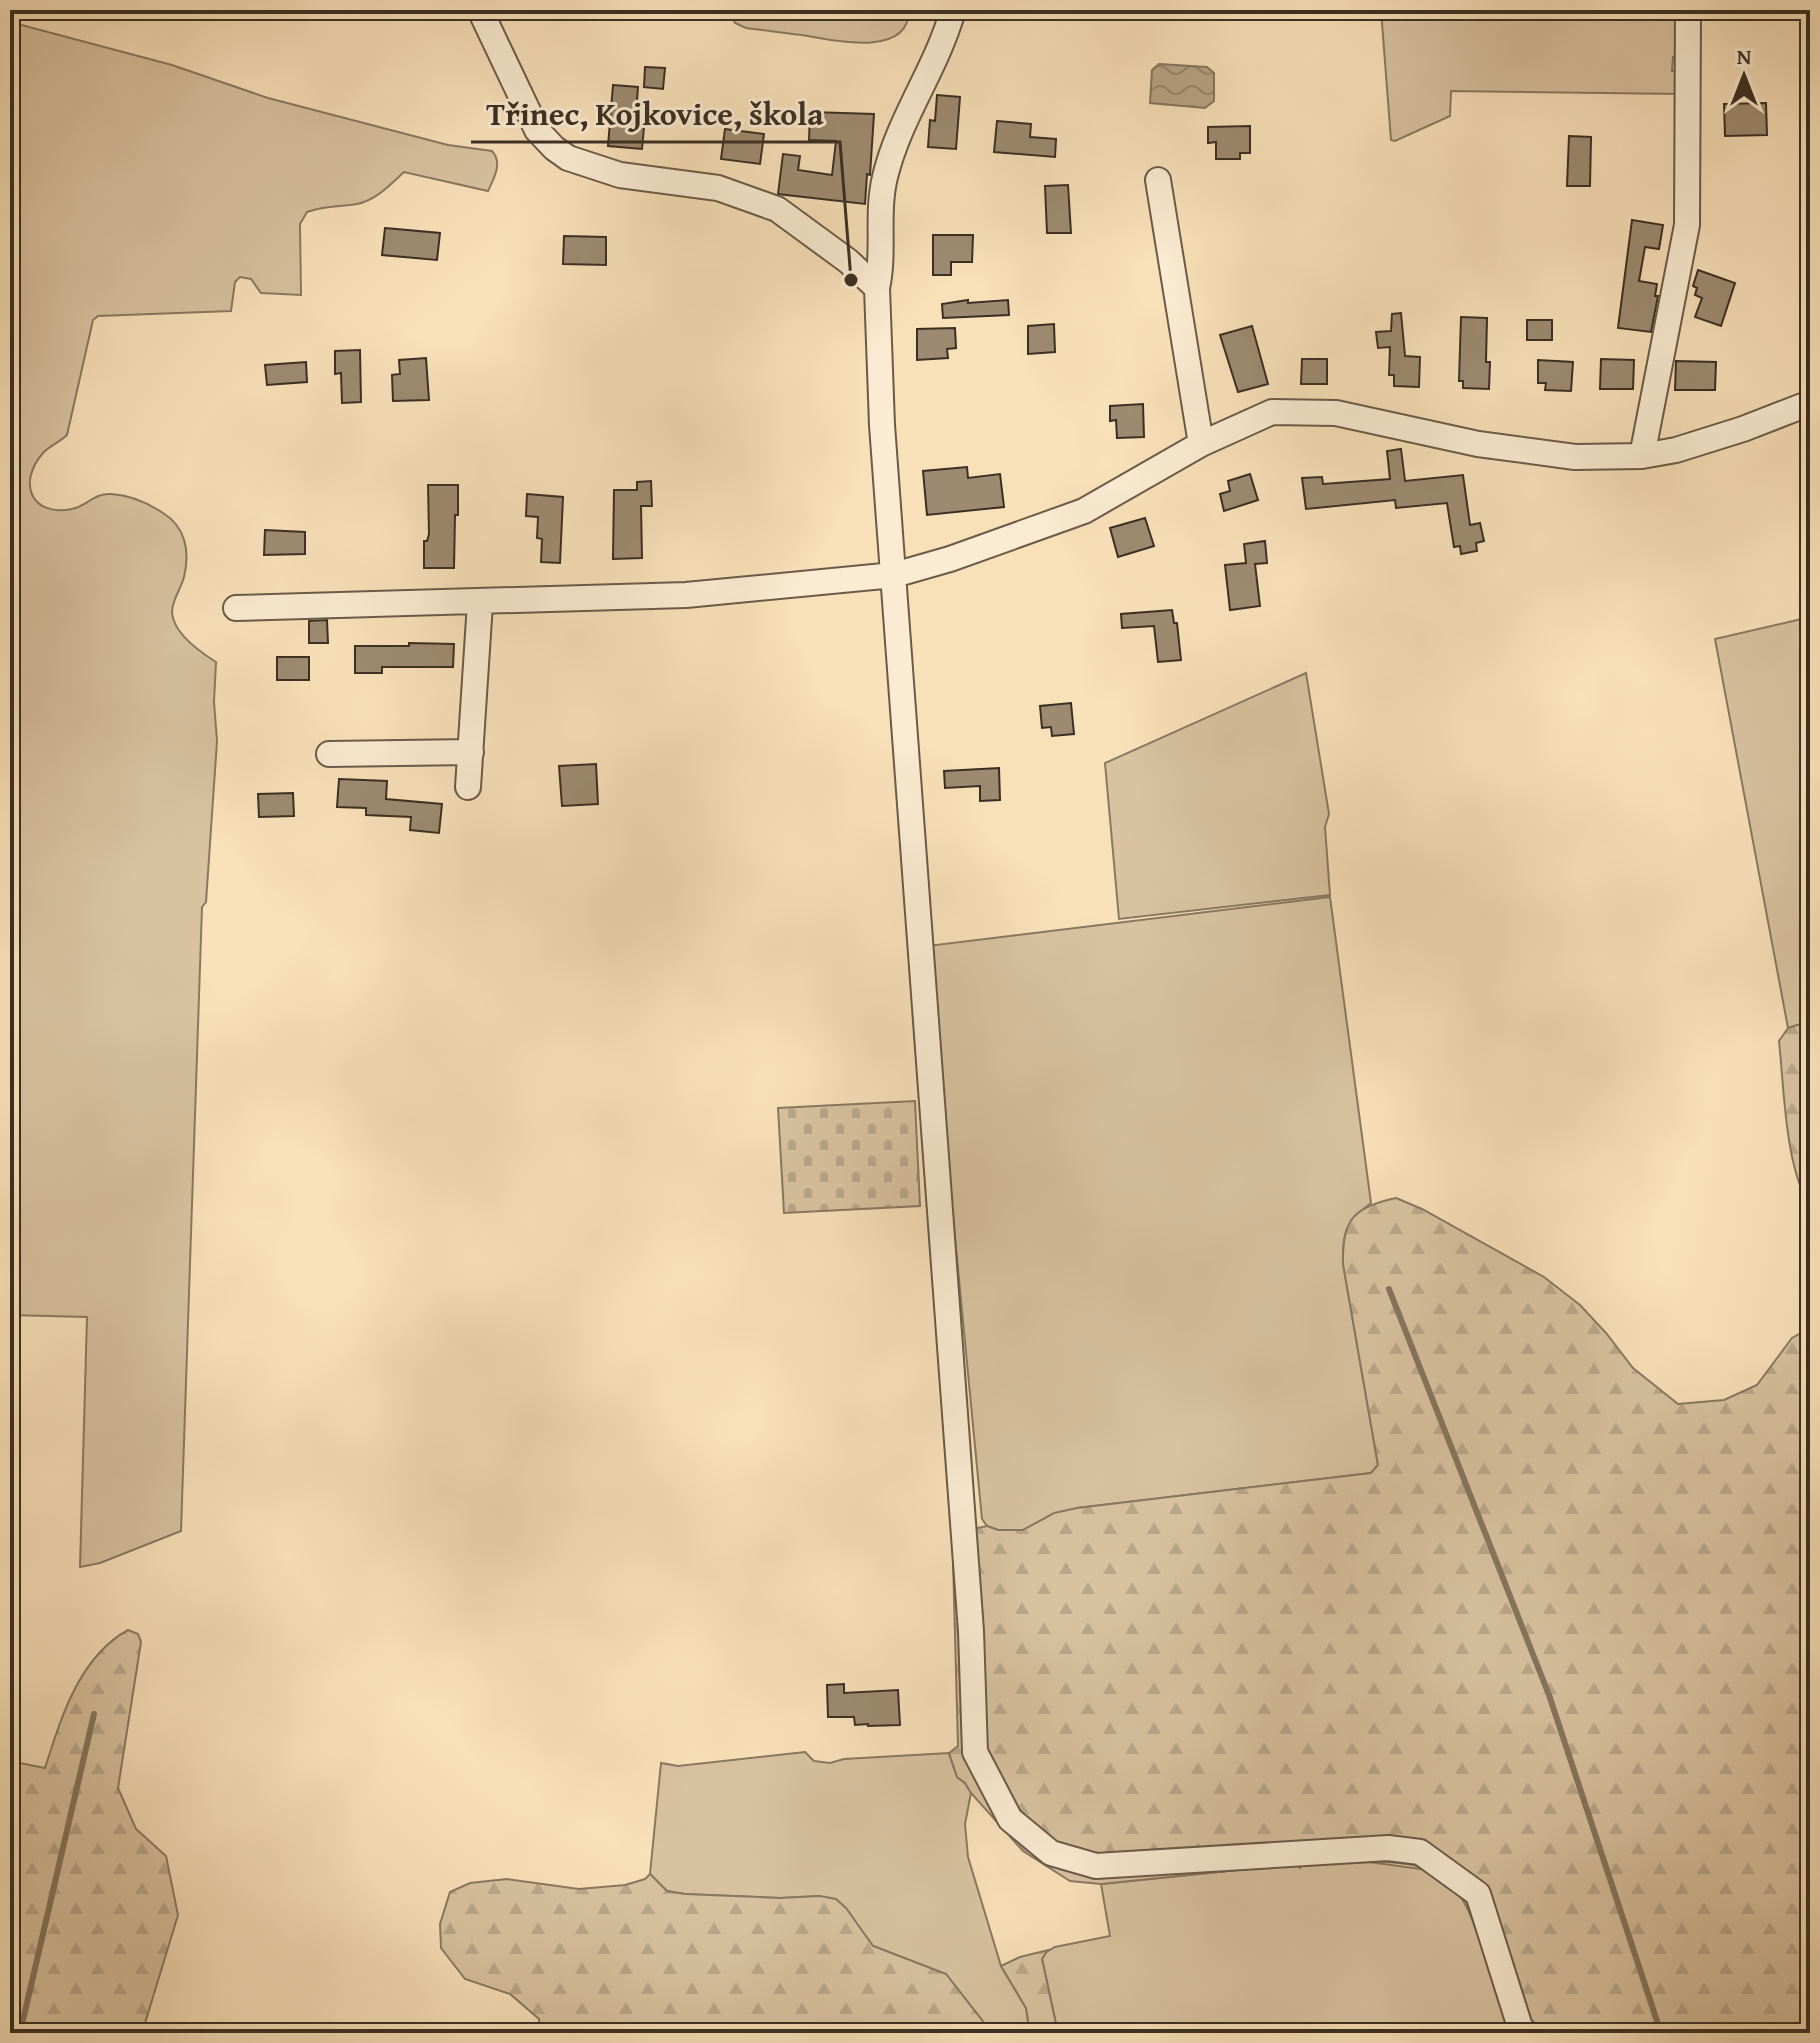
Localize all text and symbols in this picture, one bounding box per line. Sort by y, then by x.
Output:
north arrow [1704,36,1784,116]
text: N [1737,40,1752,72]
callout: Třinec, Kojkovice, škola [471,86,840,142]
text: Třinec, Kojkovice, škola [486,90,824,137]

